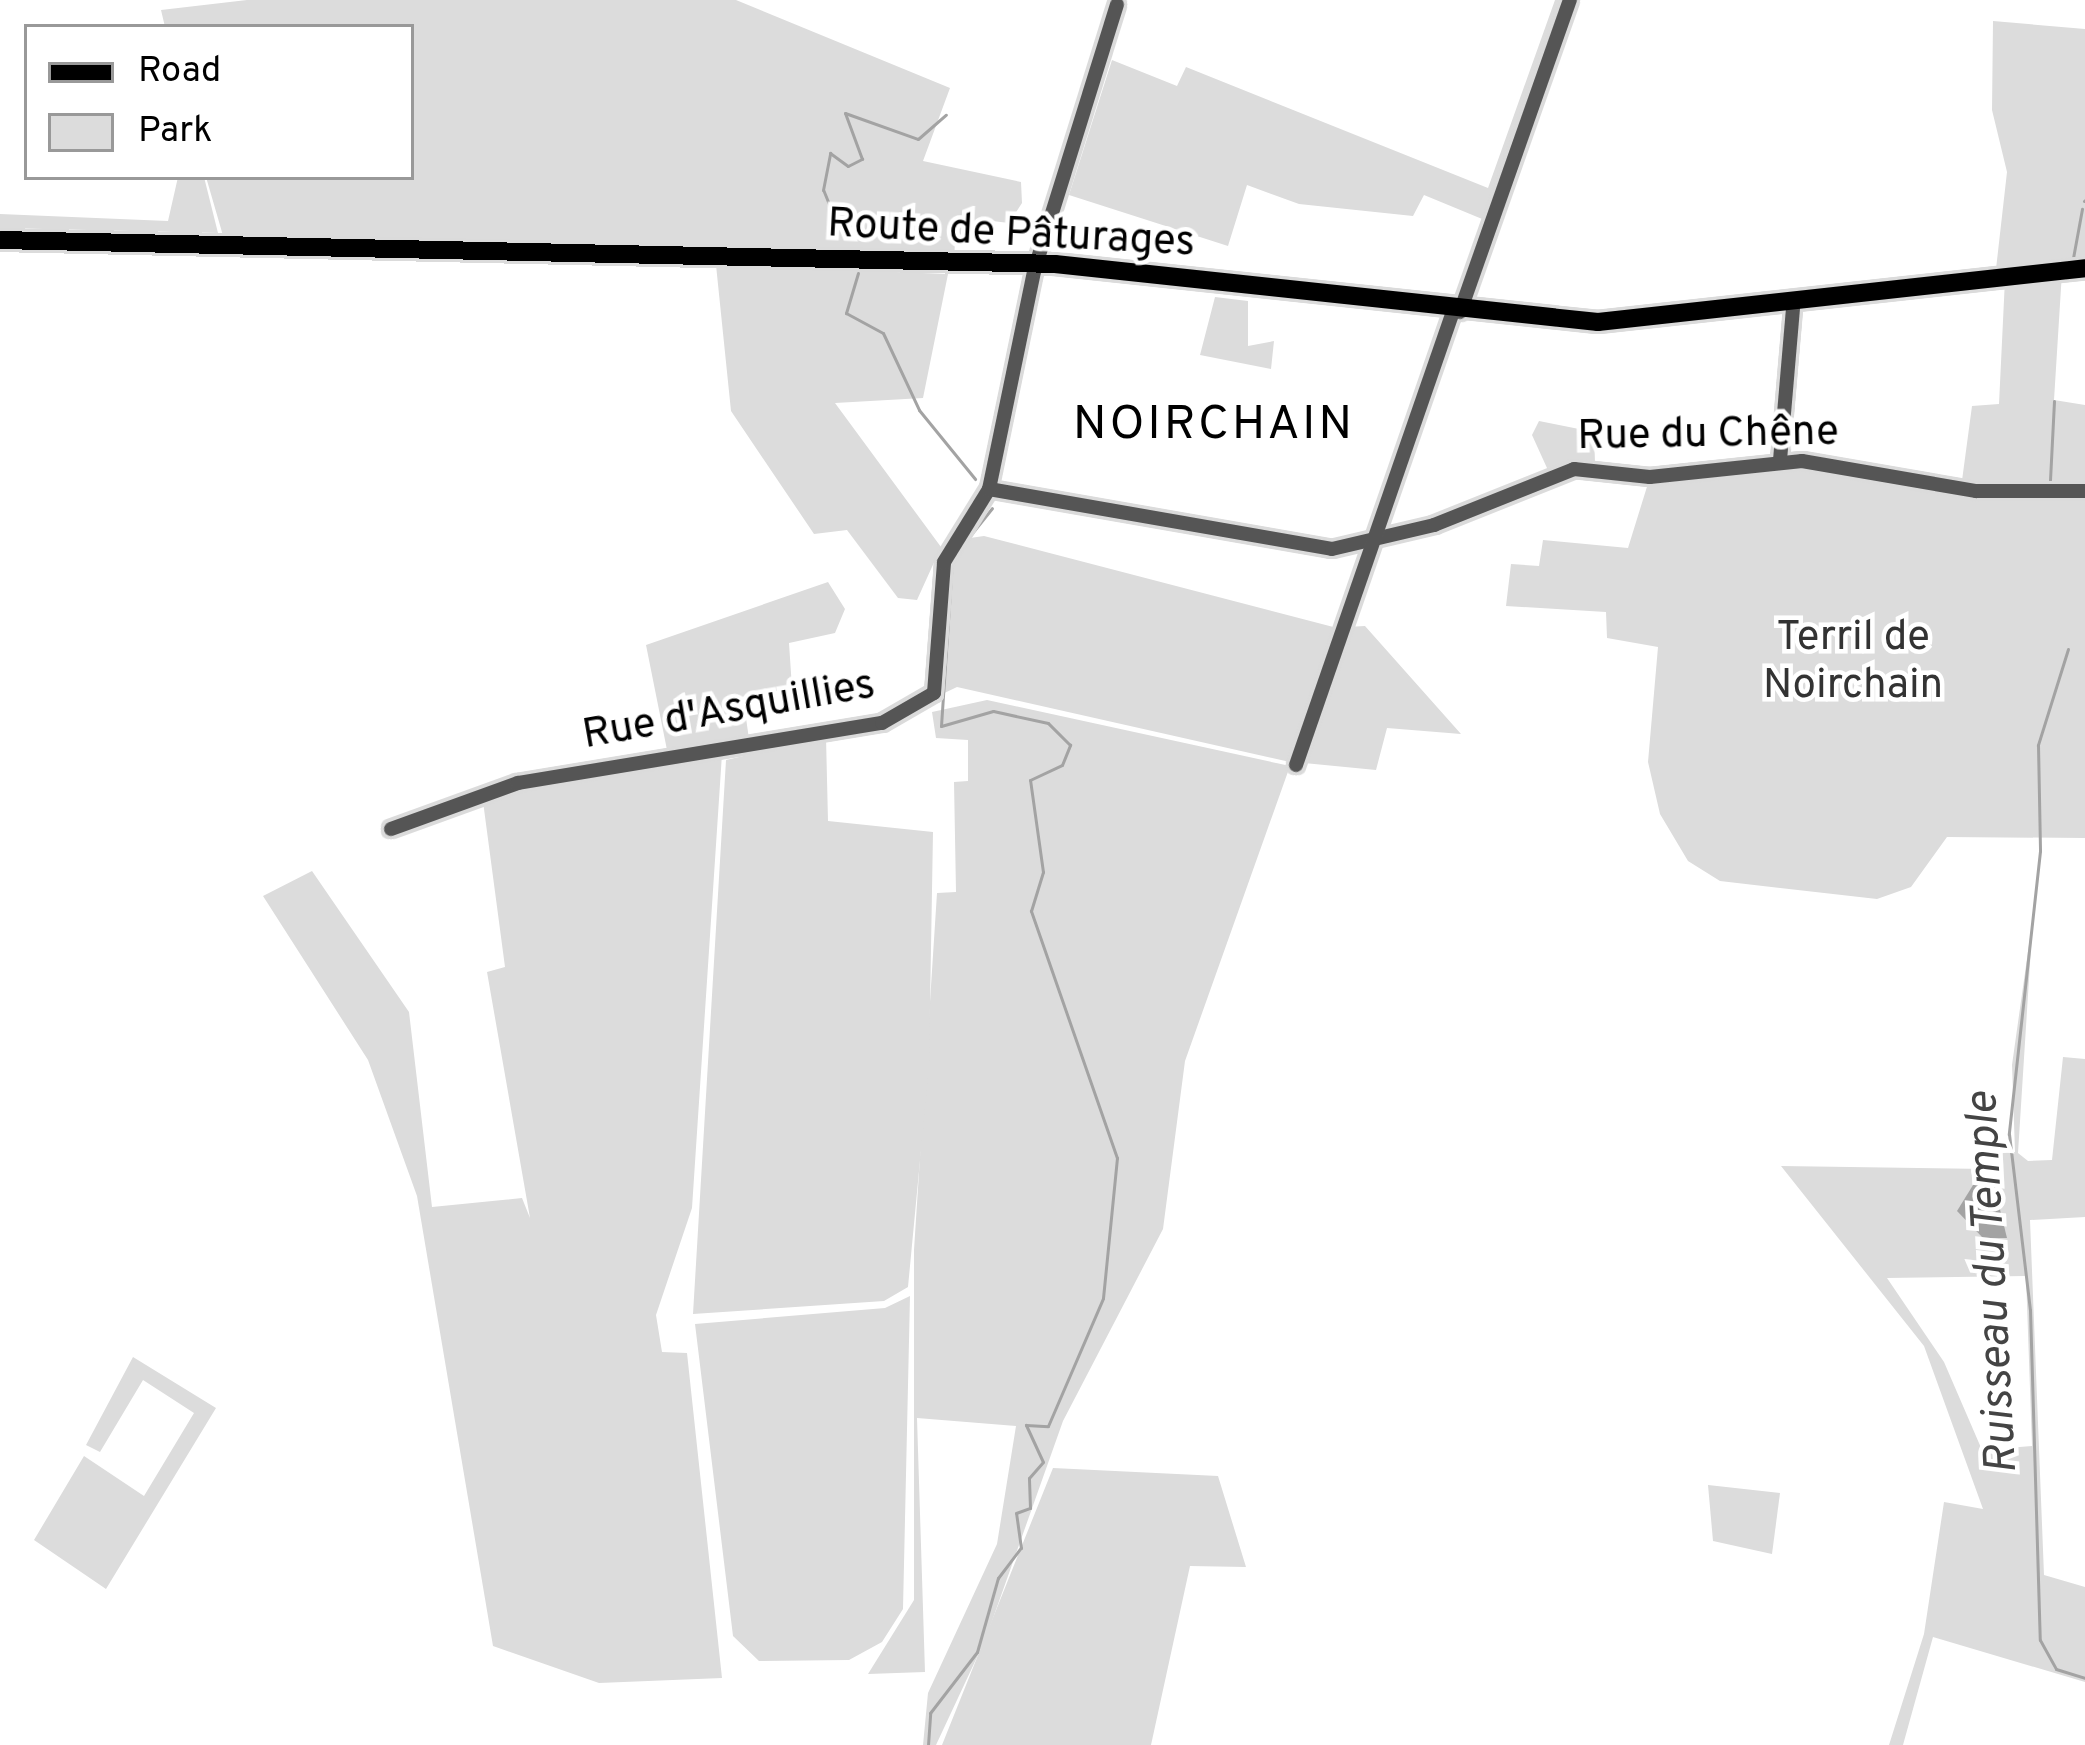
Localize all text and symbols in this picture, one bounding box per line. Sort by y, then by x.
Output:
legend [24,24,414,180]
text: Road [138,49,221,95]
text: Park [138,109,212,155]
street label: Route de Pâturages [826,200,1196,270]
district label: NOIRCHAIN [1073,398,1355,456]
street label: Rue du Chêne [1577,409,1839,463]
park label: Terril de Noirchain [1763,614,1943,712]
street label: Rue d'Asquillies [579,661,879,763]
water label: Ruisseau du Temple [1957,1090,2031,1476]

